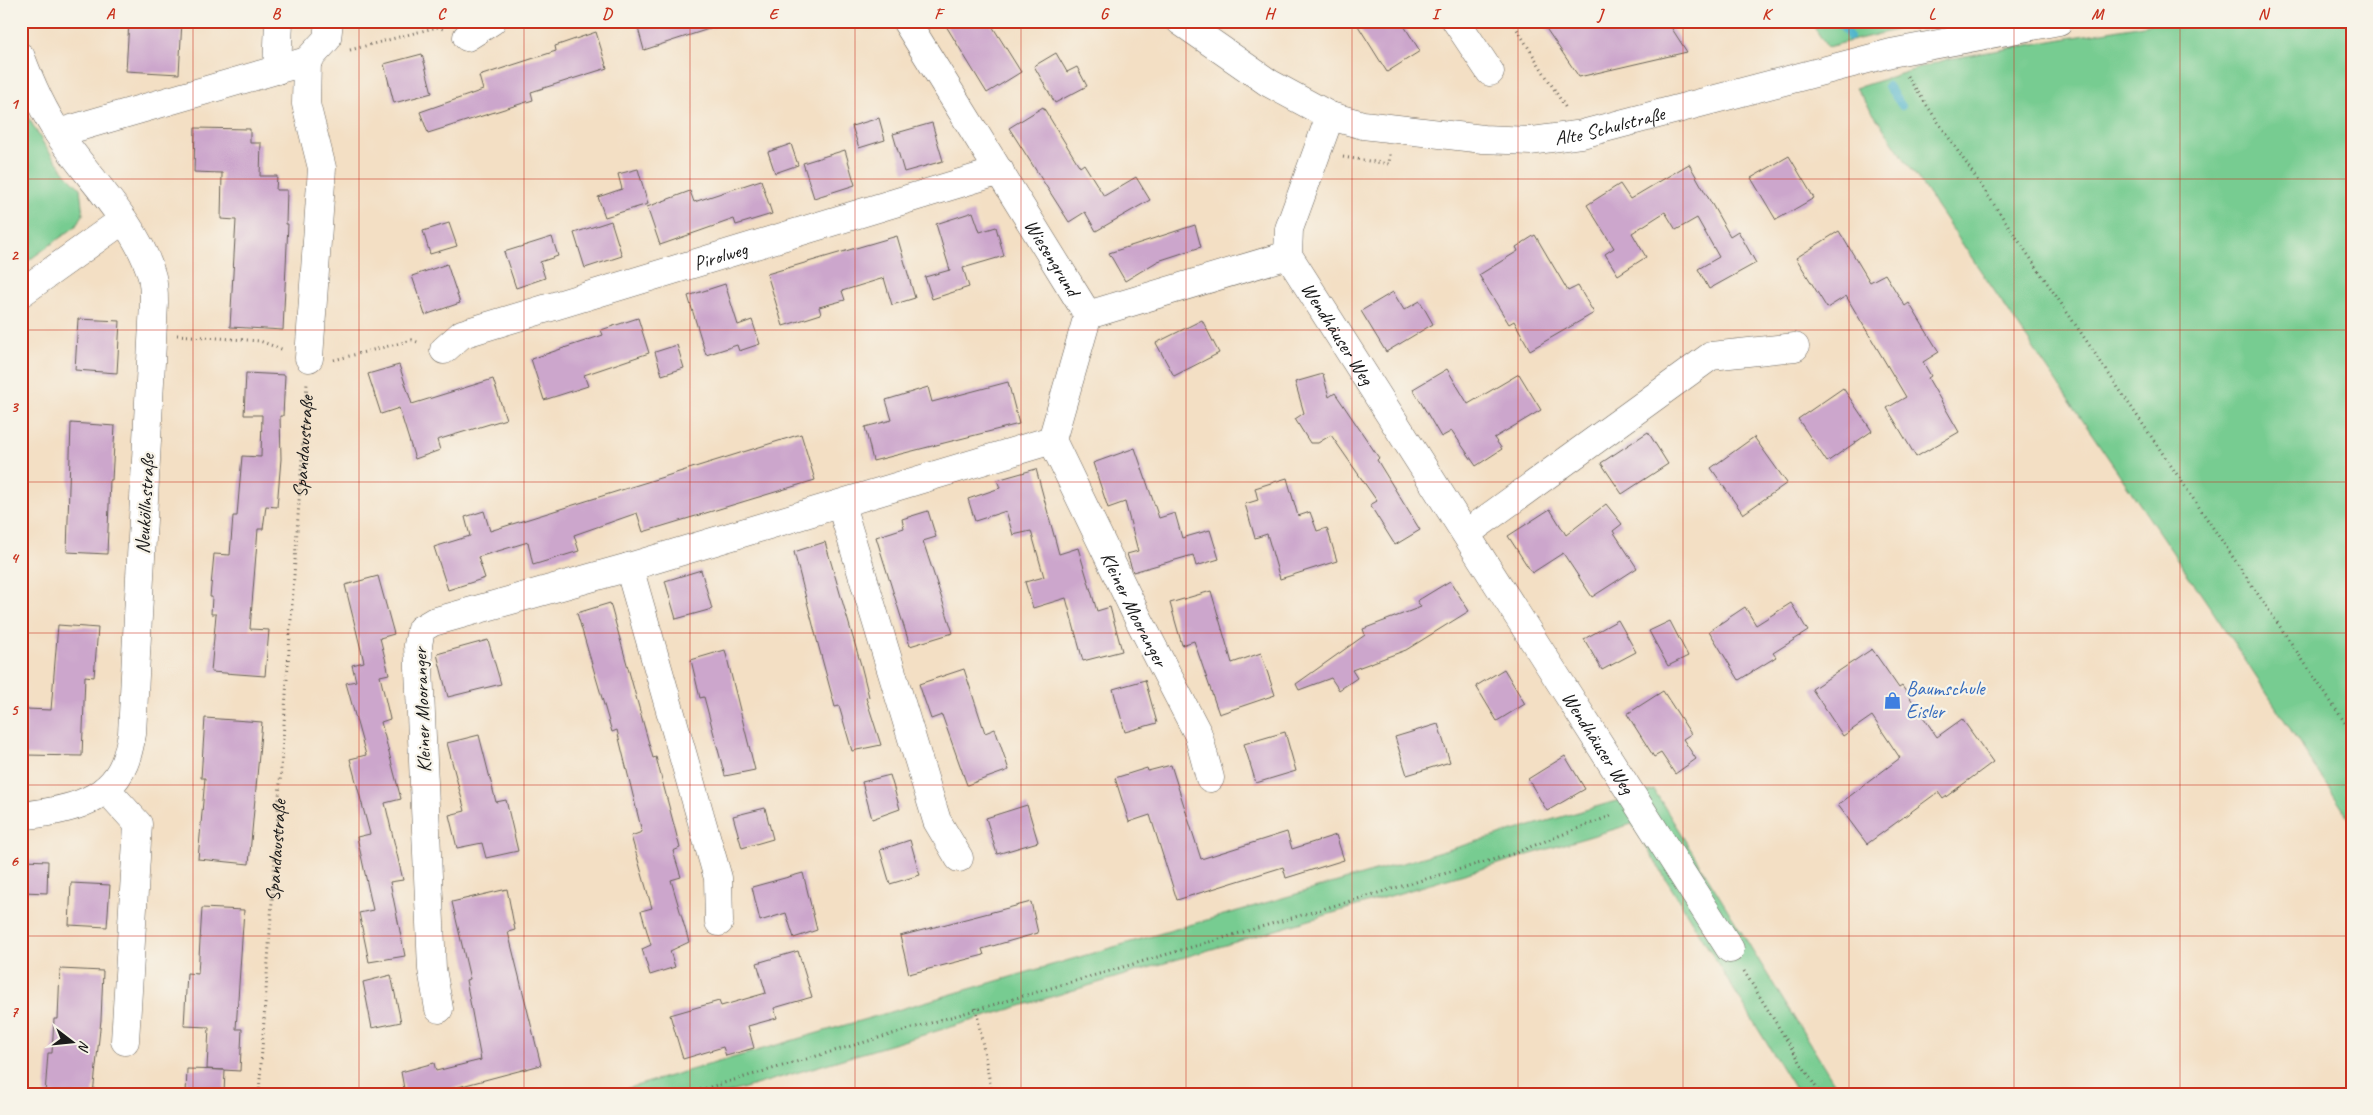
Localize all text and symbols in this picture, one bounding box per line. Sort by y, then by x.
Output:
text: A [106,4,116,24]
text: B [272,4,282,24]
text: C [437,4,447,24]
text: D [602,4,613,24]
text: E [769,4,780,24]
text: F [934,4,945,24]
text: G [1100,4,1110,24]
text: H [1264,4,1276,24]
text: I [1432,4,1442,24]
text: J [1596,4,1605,24]
text: K [1762,4,1774,24]
text: L [1929,4,1937,24]
text: M [2091,4,2105,24]
text: N [2258,4,2271,24]
text: 1 [10,94,19,114]
street label: Alte Schulstraße [1553,100,1669,150]
street label: Wiesengrund [1019,214,1087,303]
street label: Pirolweg [690,236,751,276]
text: 2 [10,245,19,265]
street label: Wendhäuser Weg [1296,277,1381,391]
street label: Spandaustraße [287,393,319,498]
text: 3 [10,397,19,417]
street label: Neuköllnstraße [130,452,160,555]
street label: Kleiner Mooranger [1095,547,1174,672]
text: 4 [10,548,19,568]
street label: Kleiner Mooranger [407,645,437,773]
place label: Baumschule Eisler [1906,676,1986,724]
street label: Wendhäuser Weg [1557,686,1641,800]
shop icon: Baumschule Eisler [1882,690,1902,710]
text: 5 [11,700,20,720]
street label: Spandaustraße [260,797,291,902]
text: 6 [10,851,19,871]
text: 7 [10,1002,19,1022]
north arrow [48,1018,98,1068]
text: N [74,1039,93,1054]

